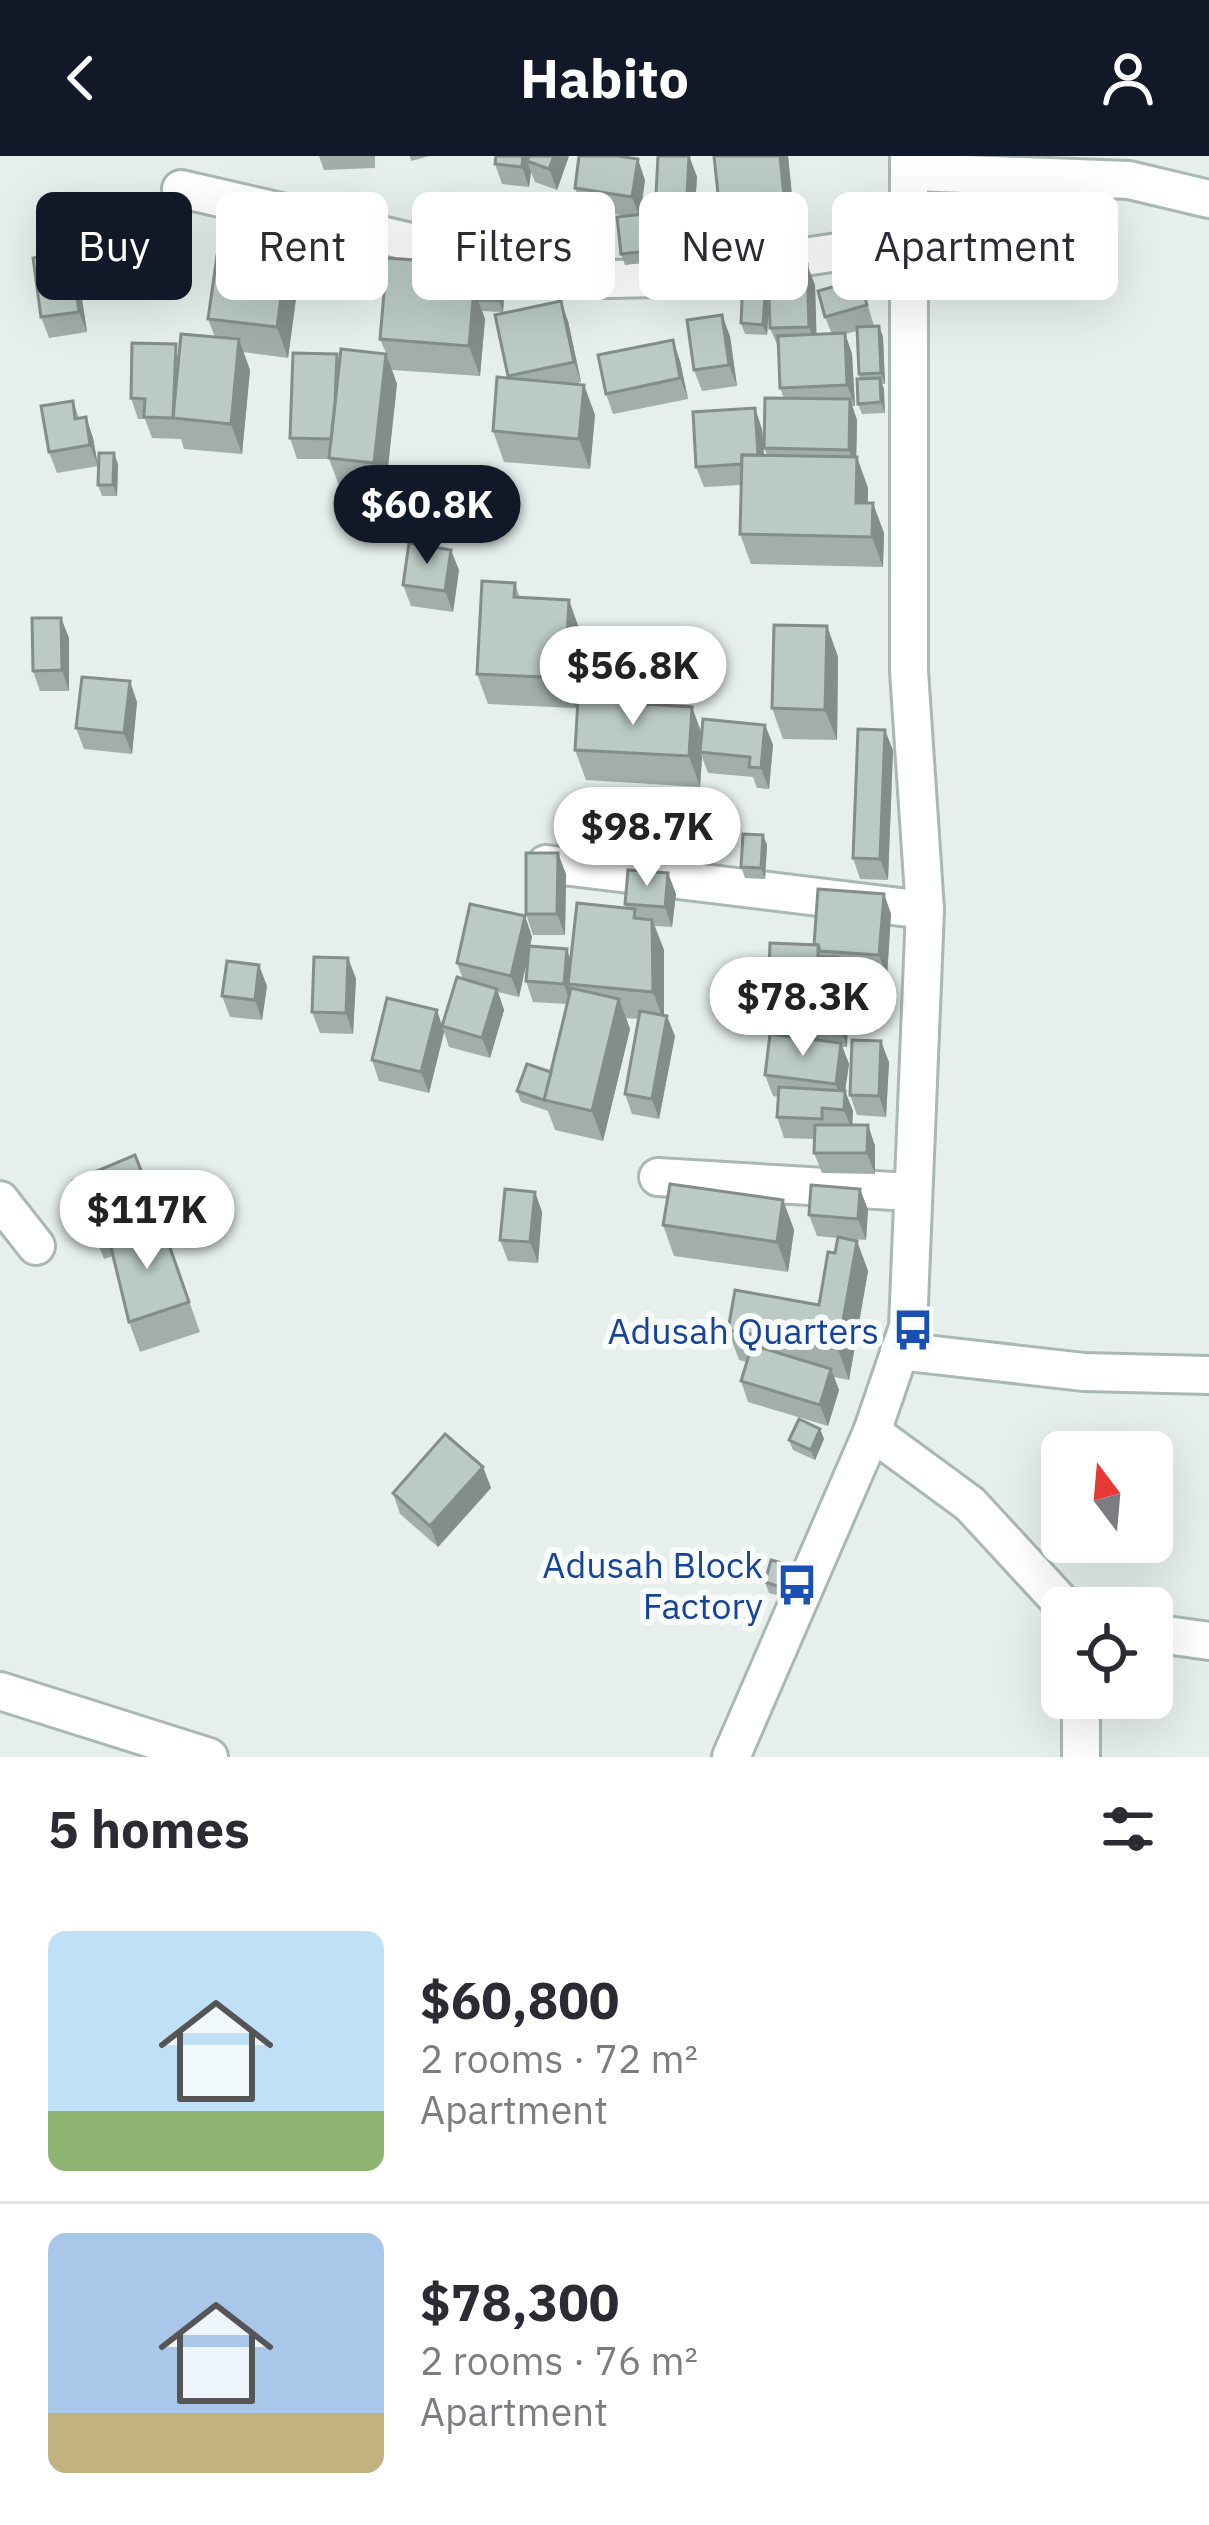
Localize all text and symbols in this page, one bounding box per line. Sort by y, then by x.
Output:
text: Habito [520,43,689,113]
icon: back [48,45,114,111]
icon: person [1095,45,1161,111]
chip: Buy [36,192,192,300]
chip: Rent [216,192,388,300]
chip: Filters [412,192,615,300]
chip: New [639,192,808,300]
chip: Apartment [832,192,1118,300]
pin: $60.8K [329,465,525,567]
text: $60.8K [361,478,493,529]
pin: $56.8K [535,626,731,728]
text: $56.8K [567,639,699,690]
pin: $98.7K [549,787,745,889]
text: $98.7K [581,800,713,851]
pin: $78.3K [705,957,901,1059]
text: $78.3K [737,970,869,1021]
pin: $117K [63,1170,231,1272]
text: $117K [87,1183,207,1234]
place label: Adusah Quarters [607,1307,879,1354]
bus stop icon: Adusah Quarters [890,1307,936,1353]
north arrow [1041,1431,1173,1563]
map controls [1041,1431,1173,1719]
place label: Adusah Block Factory [542,1541,763,1629]
bus stop icon: Adusah Block Factory [774,1562,820,1608]
button: locate [1041,1587,1173,1719]
text: 5 homes [48,1796,250,1862]
icon: filters [1095,1796,1161,1862]
text: $60,800 [420,1967,619,2033]
icon: home [144,1979,288,2123]
text: 2 rooms · 72 m² [420,2033,698,2084]
text: Apartment [420,2084,608,2135]
text: $78,300 [420,2269,619,2335]
icon: home [144,2281,288,2425]
text: 2 rooms · 76 m² [420,2335,698,2386]
text: Apartment [420,2386,608,2437]

